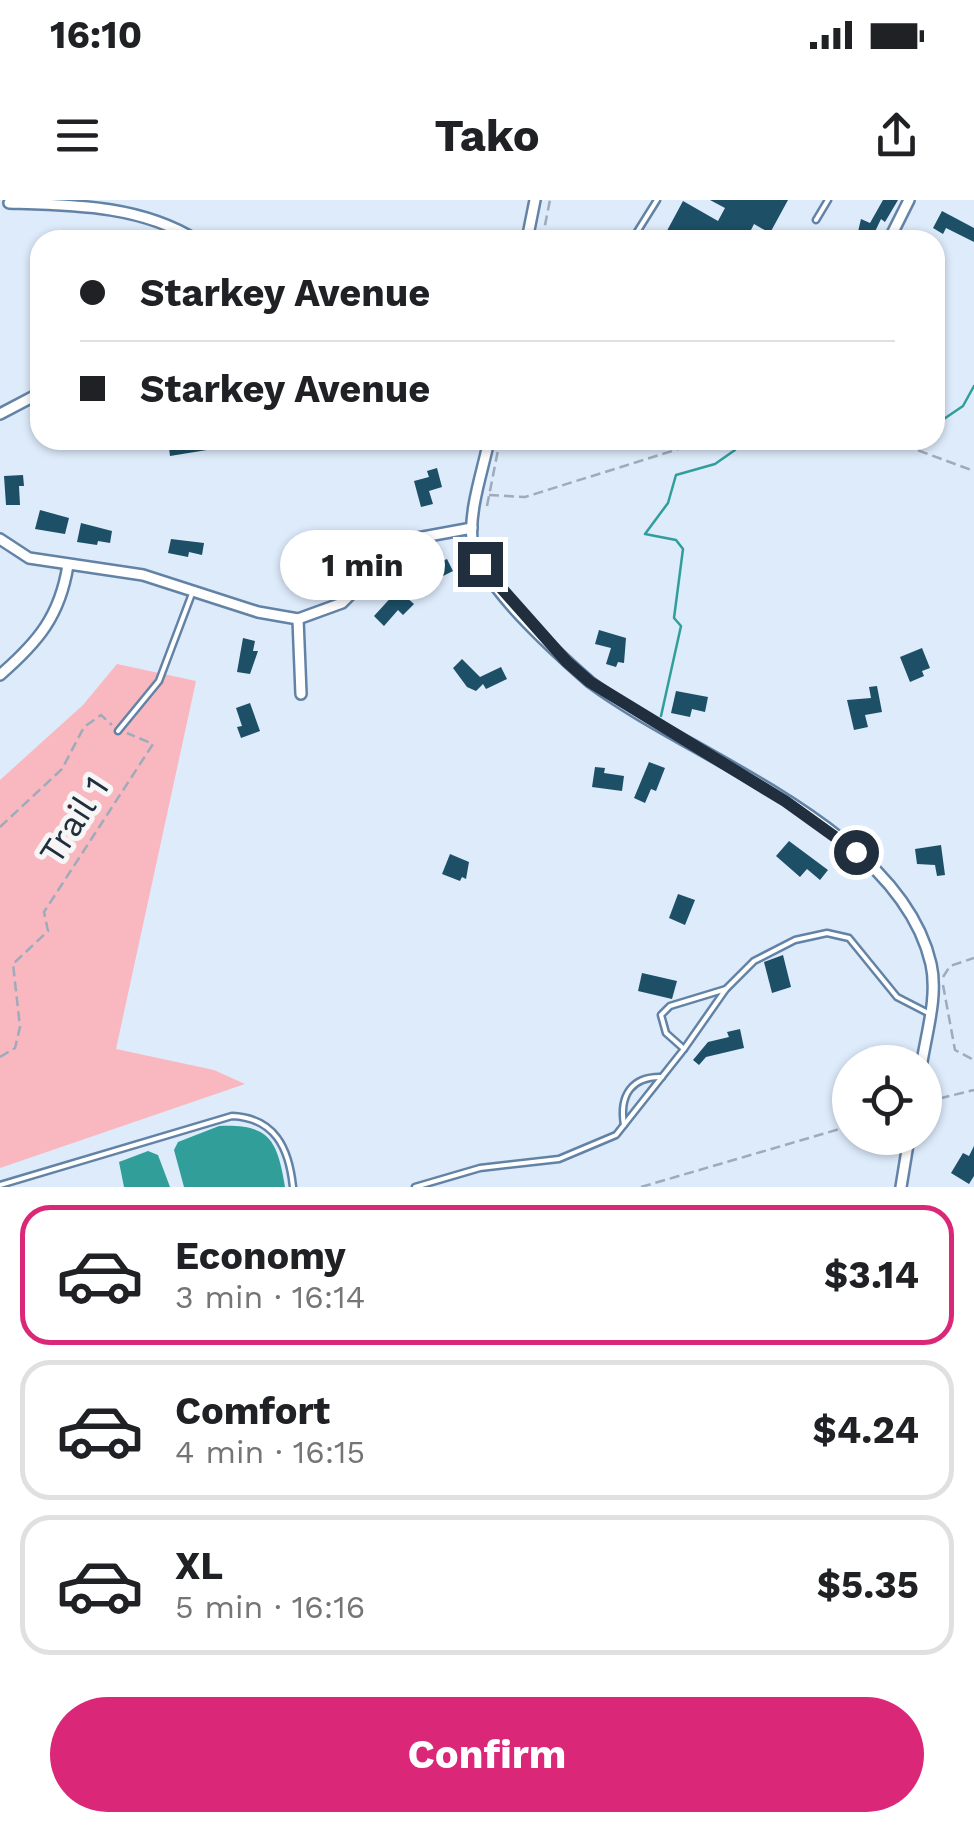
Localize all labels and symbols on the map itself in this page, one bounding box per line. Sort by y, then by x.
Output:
callout: 1 min [280,529,445,599]
route end [458,542,503,587]
street label: Trail 1 [30,768,118,872]
route start [834,830,879,875]

